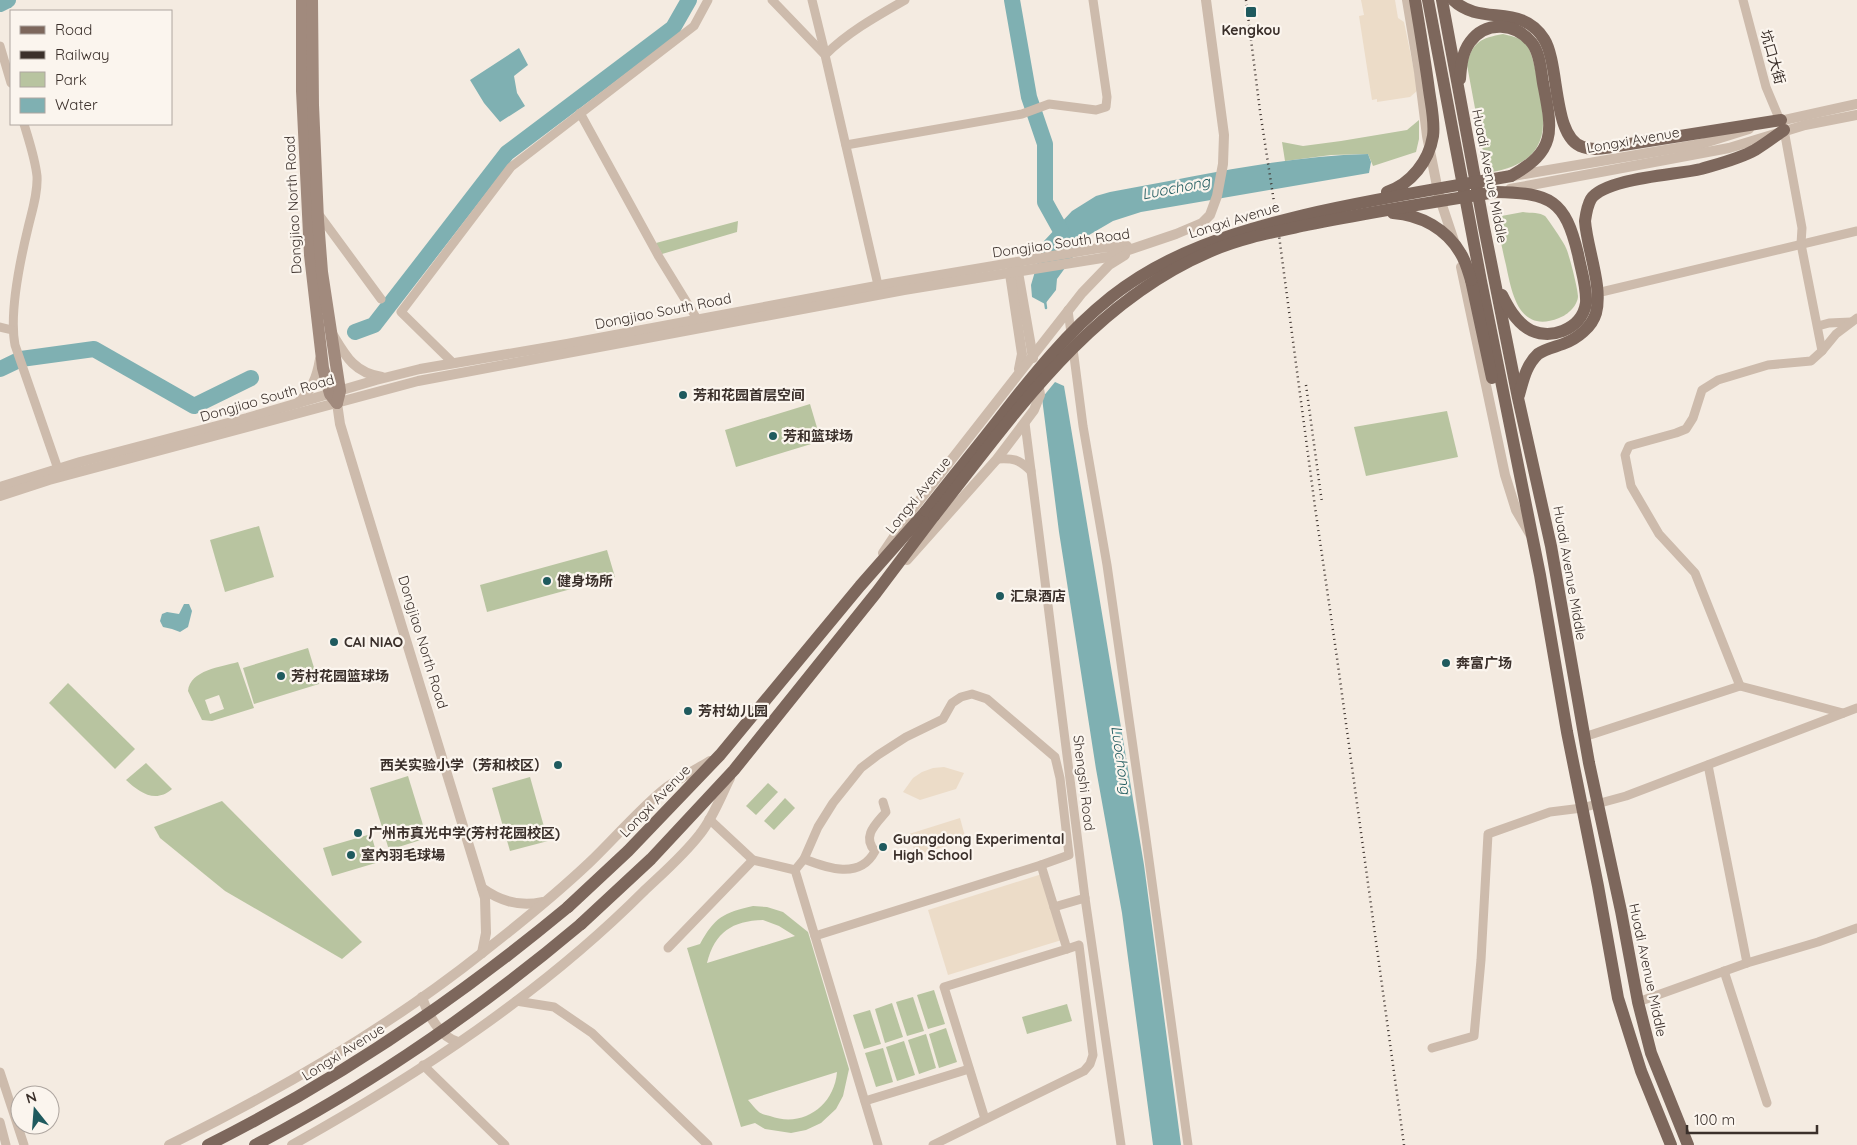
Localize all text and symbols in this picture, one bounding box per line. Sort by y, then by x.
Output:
marker: Kengkou [1244,5,1258,19]
legend [10,10,172,125]
text: Road [55,20,92,39]
place label: Kengkou [1221,21,1281,39]
street label: 坑口大街 [1757,28,1789,86]
text: Railway [55,45,110,64]
text: Park [55,70,87,89]
text: Water [55,95,98,114]
street label: Huadi Avenue Middle [1468,107,1512,245]
street label: Longxi Avenue [1585,123,1681,157]
street label: Dongjiao North Road [280,135,306,275]
water label: Luochong [1140,171,1213,203]
street label: Longxi Avenue [1186,198,1282,242]
street label: Dongjiao South Road [991,224,1131,262]
street label: Dongjiao South Road [593,289,733,333]
street label: Dongjiao South Road [198,370,336,426]
place label: 芳和花园首层空间 [693,386,805,404]
marker: 芳和花园首层空间 [677,389,689,401]
place label: 芳和篮球场 [783,427,853,445]
marker: 芳和篮球场 [767,430,779,442]
street label: Longxi Avenue [881,453,955,537]
street label: Huadi Avenue Middle [1549,504,1591,642]
place label: 健身场所 [557,572,613,590]
street label: Dongjiao North Road [394,573,452,711]
marker: 健身场所 [541,575,553,587]
place label: 汇泉酒店 [1010,587,1066,605]
marker: 汇泉酒店 [994,590,1006,602]
place label: CAI NIAO [344,633,404,651]
marker: CAI NIAO [328,636,340,648]
place label: 奔富广场 [1456,654,1512,672]
marker: 奔富广场 [1440,657,1452,669]
place label: 芳村花园篮球场 [291,667,389,685]
marker: 芳村花园篮球场 [275,670,287,682]
place label: 芳村幼儿园 [698,702,768,720]
marker: 芳村幼儿园 [682,705,694,717]
water label: Luochong [1107,724,1136,797]
street label: Shengshi Road [1069,734,1099,832]
place label: 西关实验小学（芳和校区） [380,756,548,774]
marker: 西关实验小学（芳和校区） [552,759,564,771]
street label: Longxi Avenue [616,761,694,841]
place label: 广州市真光中学(芳村花园校区) [368,824,560,842]
marker: 广州市真光中学(芳村花园校区) [352,827,364,839]
place label: Guangdong Experimental High School [893,830,1065,864]
marker: Guangdong Experimental High School [877,841,889,853]
place label: 室內羽毛球場 [361,846,445,864]
marker: 室內羽毛球場 [345,849,357,861]
street label: Huadi Avenue Middle [1625,902,1671,1038]
street label: Longxi Avenue [298,1019,388,1085]
north arrow [10,1085,60,1135]
text: N [24,1087,39,1108]
scale bar [1687,1102,1817,1134]
text: 100 m [1694,1110,1735,1129]

